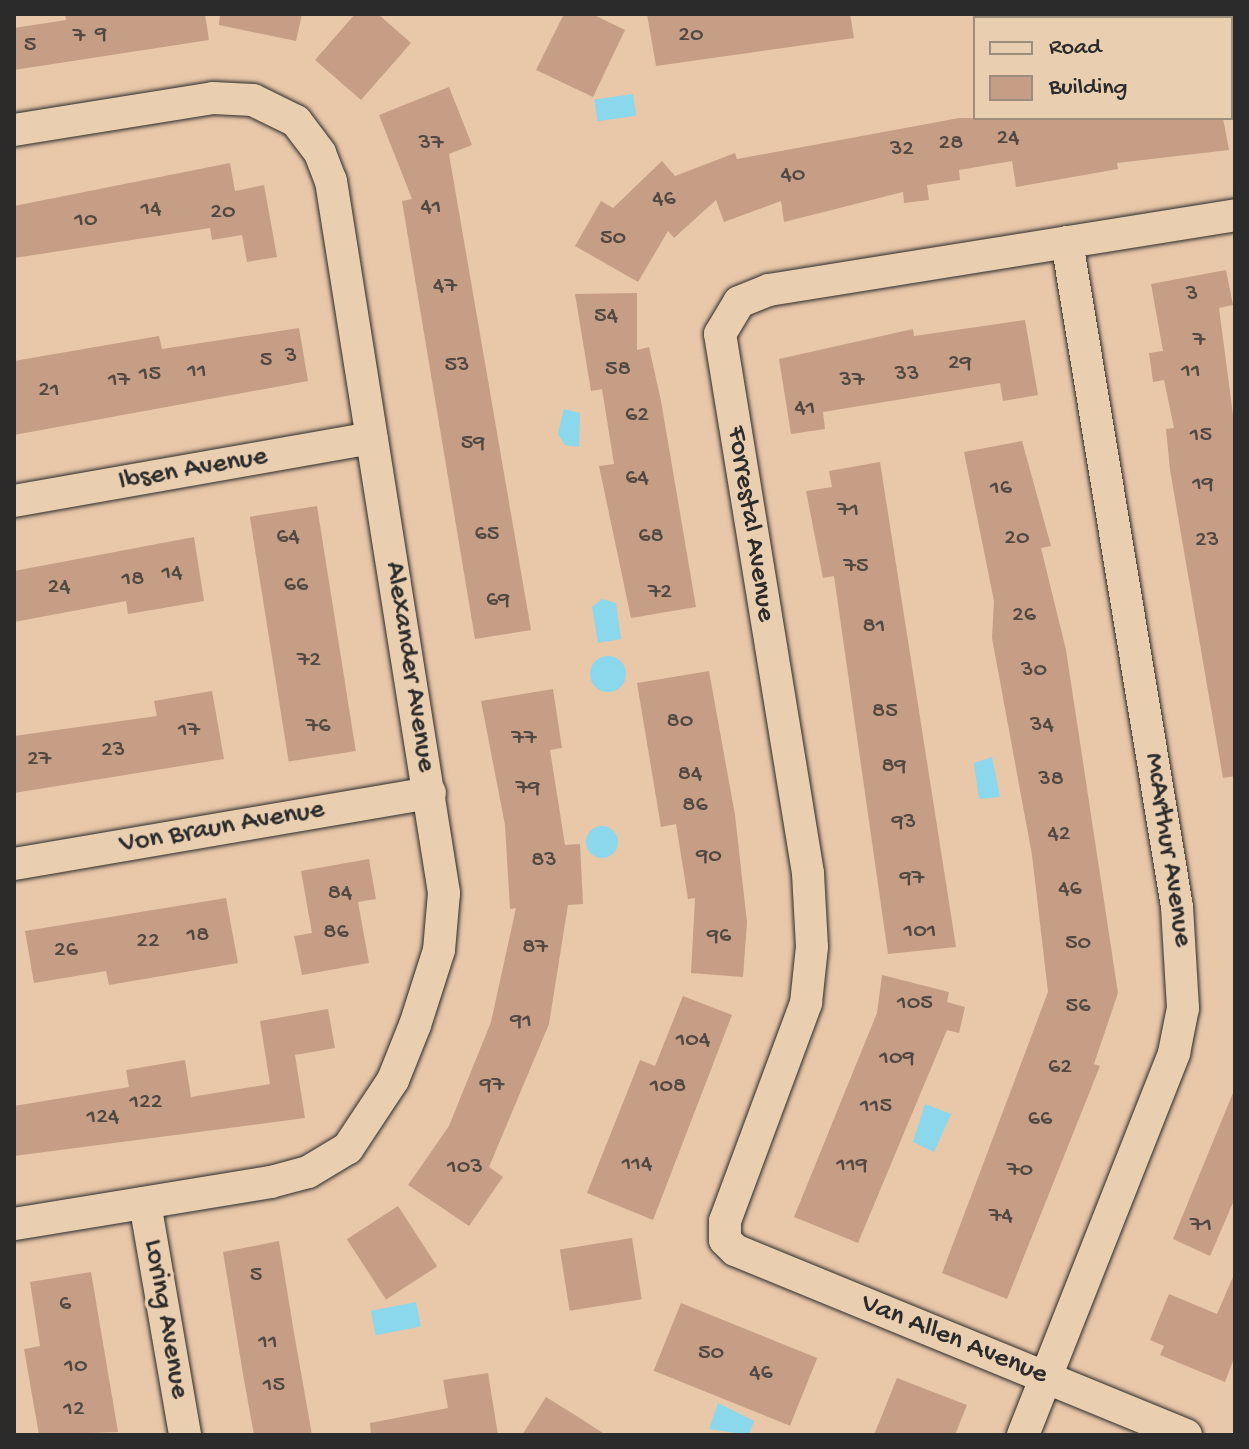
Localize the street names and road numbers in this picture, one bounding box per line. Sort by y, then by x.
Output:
street label: Forrestal Avenue [718,424,782,624]
street label: Ibsen Avenue [116,440,270,500]
street label: Alexander Avenue [376,560,442,774]
street label: McArthur Avenue [1135,751,1199,949]
street label: Von Braun Avenue [117,793,327,863]
street label: Loring Avenue [134,1237,196,1401]
street label: Van Allen Avenue [856,1287,1052,1393]

